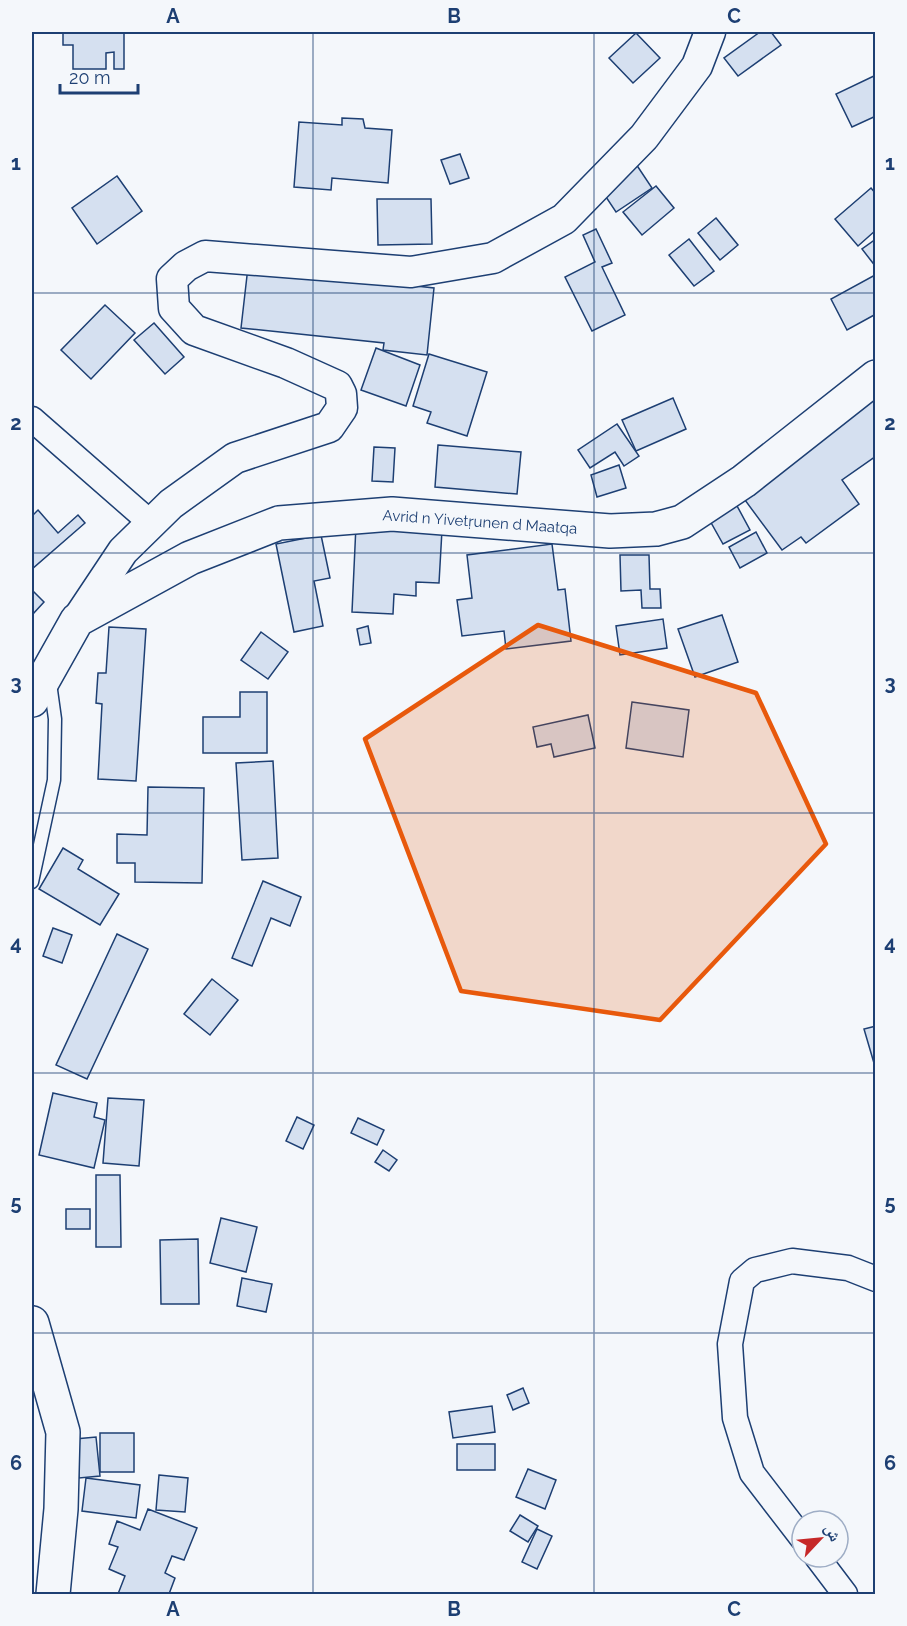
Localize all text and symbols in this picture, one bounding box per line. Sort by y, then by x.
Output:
text: A [166,4,180,28]
text: B [447,4,461,28]
text: C [727,4,741,28]
scale bar [60,57,138,95]
text: 20 m [69,67,111,88]
text: 1 [11,151,21,175]
text: 1 [885,151,895,175]
text: 2 [10,411,22,435]
text: 2 [884,411,896,435]
street label: Avrid n Yivetṛunen d Maatqa [382,506,578,538]
text: 3 [10,671,22,695]
text: 3 [884,671,896,695]
text: 4 [10,931,22,955]
text: 4 [884,931,896,955]
text: 5 [10,1191,22,1215]
text: 5 [884,1191,896,1215]
text: 6 [10,1451,22,1475]
text: 6 [884,1451,896,1475]
north arrow [790,1509,850,1569]
text: ش [821,1521,845,1544]
text: A [166,1597,180,1621]
text: B [447,1597,461,1621]
text: C [727,1597,741,1621]

